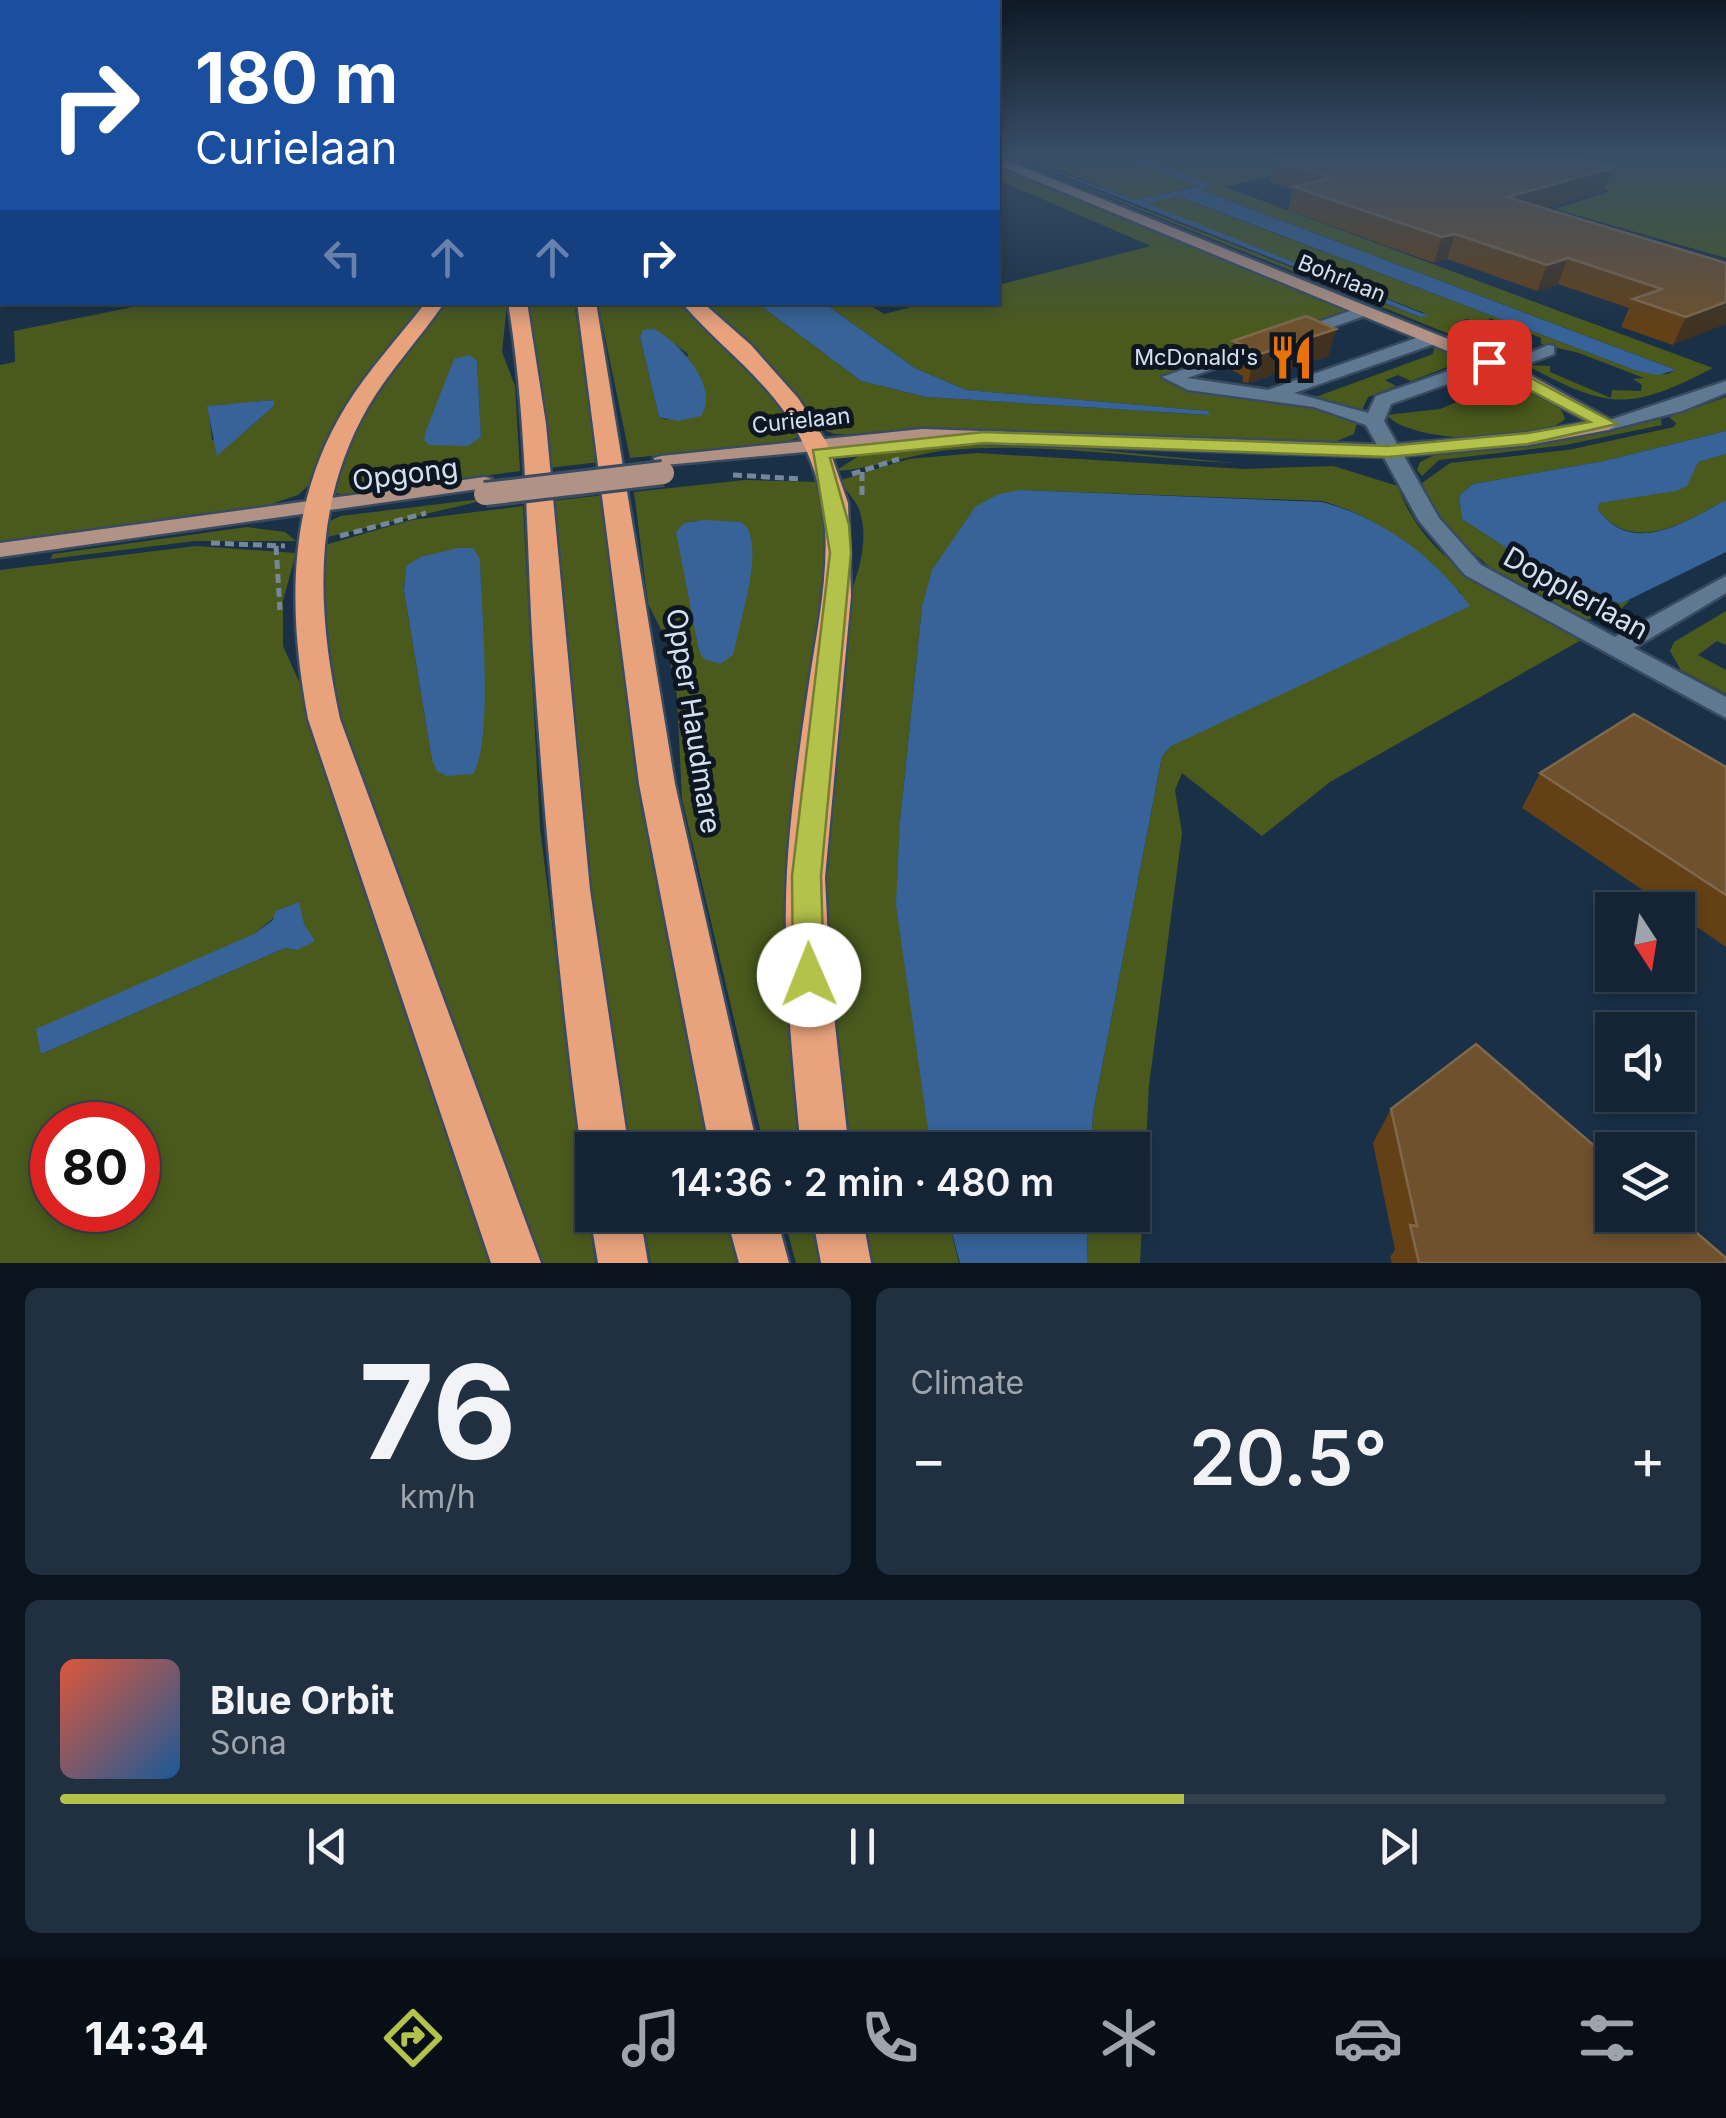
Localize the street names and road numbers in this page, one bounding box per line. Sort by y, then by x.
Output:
street label: Bohrlaan [1294,249,1390,307]
street label: Curielaan [750,402,852,438]
street label: Opgong [350,451,460,497]
street label: Dopplerlaan [1498,539,1654,647]
street label: Opper Haudmare [659,606,729,836]

